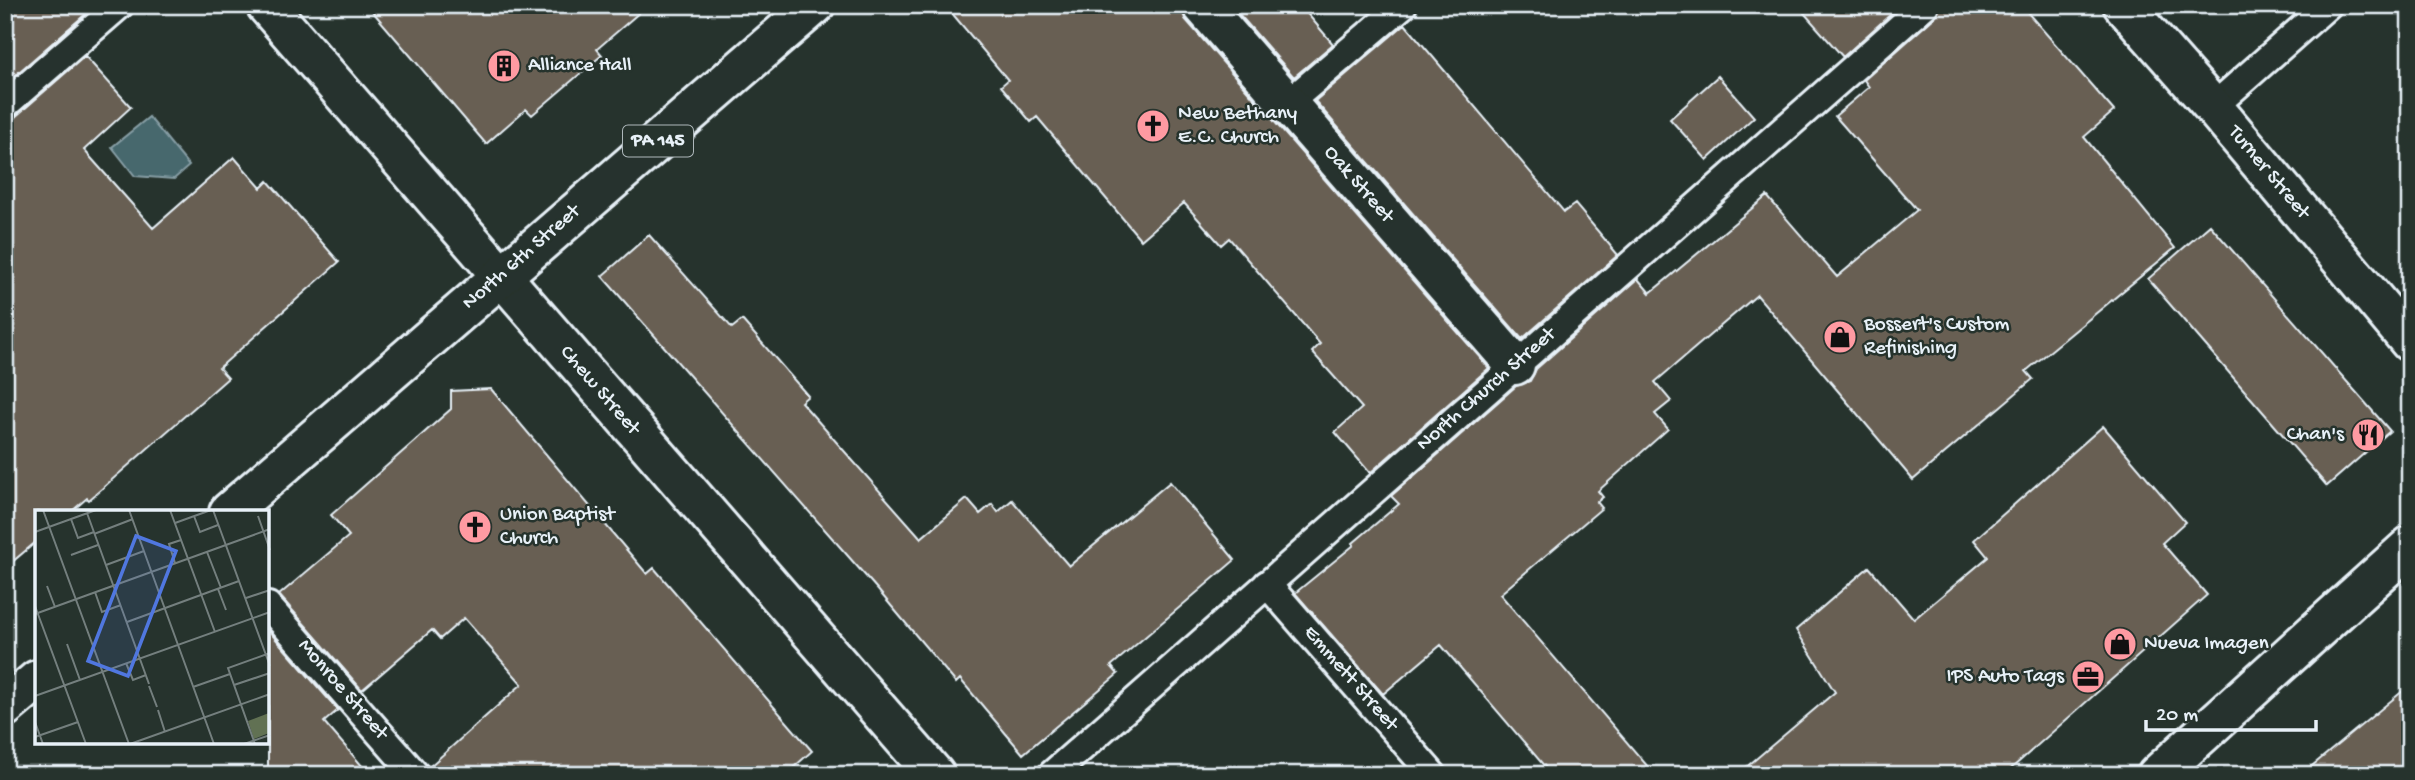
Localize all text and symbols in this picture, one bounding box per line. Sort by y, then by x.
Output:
building icon: Alliance Hall [485,47,523,85]
place label: Alliance Hall [528,54,632,79]
place label: New Bethany E.C. Church [1178,102,1297,151]
church icon: New Bethany E.C. Church [1134,107,1172,145]
street label: Turner Street [2221,120,2316,227]
road number: PA 145 [623,125,693,156]
street label: Oak Street [1318,141,1400,231]
street label: North 6th Street [458,198,588,316]
place label: Bossert's Custom Refinishing [1863,313,2009,362]
shop icon: Bossert's Custom Refinishing [1821,318,1859,356]
street label: North Church Street [1412,321,1564,457]
street label: Chew Street [553,341,646,443]
restaurant icon: Chan's [2349,416,2387,454]
place label: Chan's [2287,423,2345,448]
place label: Union Baptist Church [500,503,617,552]
church icon: Union Baptist Church [456,508,494,546]
inset map [35,510,270,745]
street label: Emmett Street [1297,621,1404,739]
shop icon: Nueva Imagen [2101,625,2139,663]
place label: Nueva Imagen [2144,632,2269,657]
street label: Monroe Street [291,634,394,747]
office icon: IPS Auto Tags [2069,658,2107,696]
place label: IPS Auto Tags [1947,665,2065,690]
scale bar [2146,689,2315,733]
text: 20 m [2156,704,2198,729]

